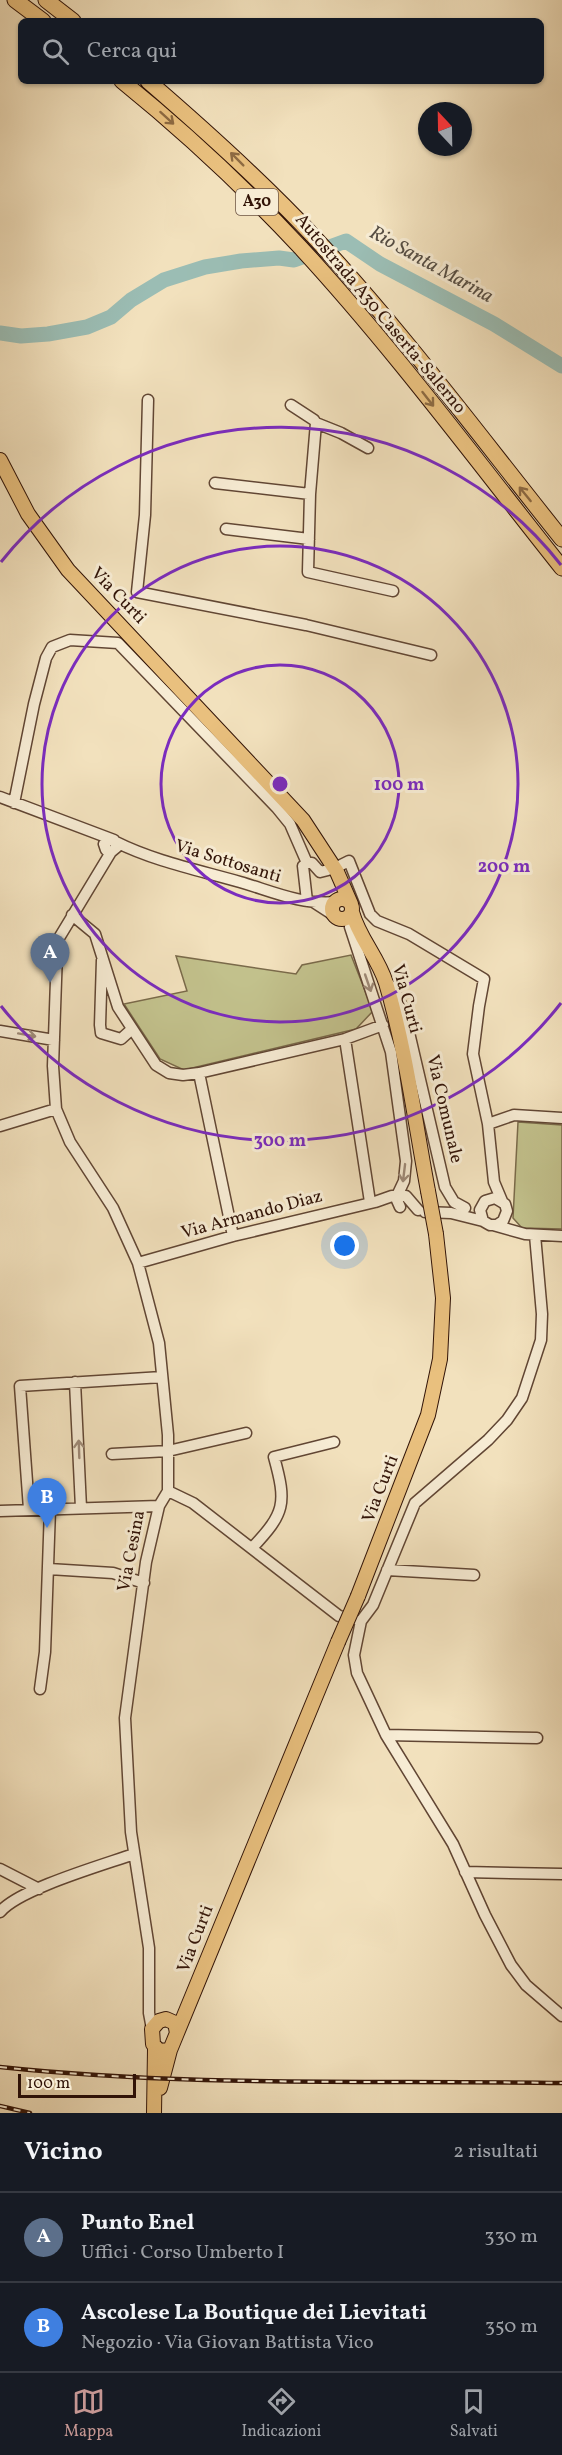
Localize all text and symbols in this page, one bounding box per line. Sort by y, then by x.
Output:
search box [18,18,544,84]
icon: search [39,35,72,68]
text: Cerca qui [87,36,177,67]
north arrow [418,102,472,156]
one-way arrow [159,111,174,125]
one-way arrow [230,152,245,167]
road number: A30 [236,189,278,215]
street label: Autostrada A30 Caserta-Salerno [289,208,471,420]
water label: Rio Santa Marina [364,219,498,311]
one-way arrow [422,391,435,407]
one-way arrow [519,486,532,502]
street label: Via Curti [84,562,152,630]
text: 100 m [374,773,424,798]
centre of rings [270,774,290,794]
street label: Via Sottosanti [172,834,284,890]
text: 200 m [478,855,530,880]
pin: A [31,934,70,983]
street label: Via Curti [385,962,427,1036]
one-way arrow [364,973,375,992]
one-way arrow [17,1030,36,1041]
street label: Via Comunale [419,1052,469,1166]
text: 300 m [254,1129,306,1154]
one-way arrow [398,1163,409,1182]
street label: Via Armando Diaz [179,1184,325,1246]
your location [330,1231,359,1260]
one-way arrow [73,1440,84,1460]
street label: Via Curti [357,1452,405,1526]
pin: B [28,1478,66,1528]
street label: Via Cesina [112,1508,152,1594]
street label: Via Curti [172,1902,220,1976]
scale bar [18,2071,136,2098]
text: 100 m [27,2073,70,2095]
text: Vicino [24,2134,103,2170]
text: 2 risultati [453,2138,538,2166]
text: Punto Enel [81,2208,195,2239]
text: A [36,2223,51,2251]
text: 330 m [484,2223,538,2251]
text: Uffici · Corso Umberto I [81,2239,284,2267]
text: Ascolese La Boutique dei Lievitati [81,2298,427,2329]
text: B [37,2313,50,2341]
text: 350 m [485,2313,538,2341]
text: Negozio · Via Giovan Battista Vico [81,2329,374,2357]
tab: Mappa [64,2385,113,2443]
tab: Indicazioni [242,2385,321,2443]
tab: Salvati [450,2385,498,2443]

